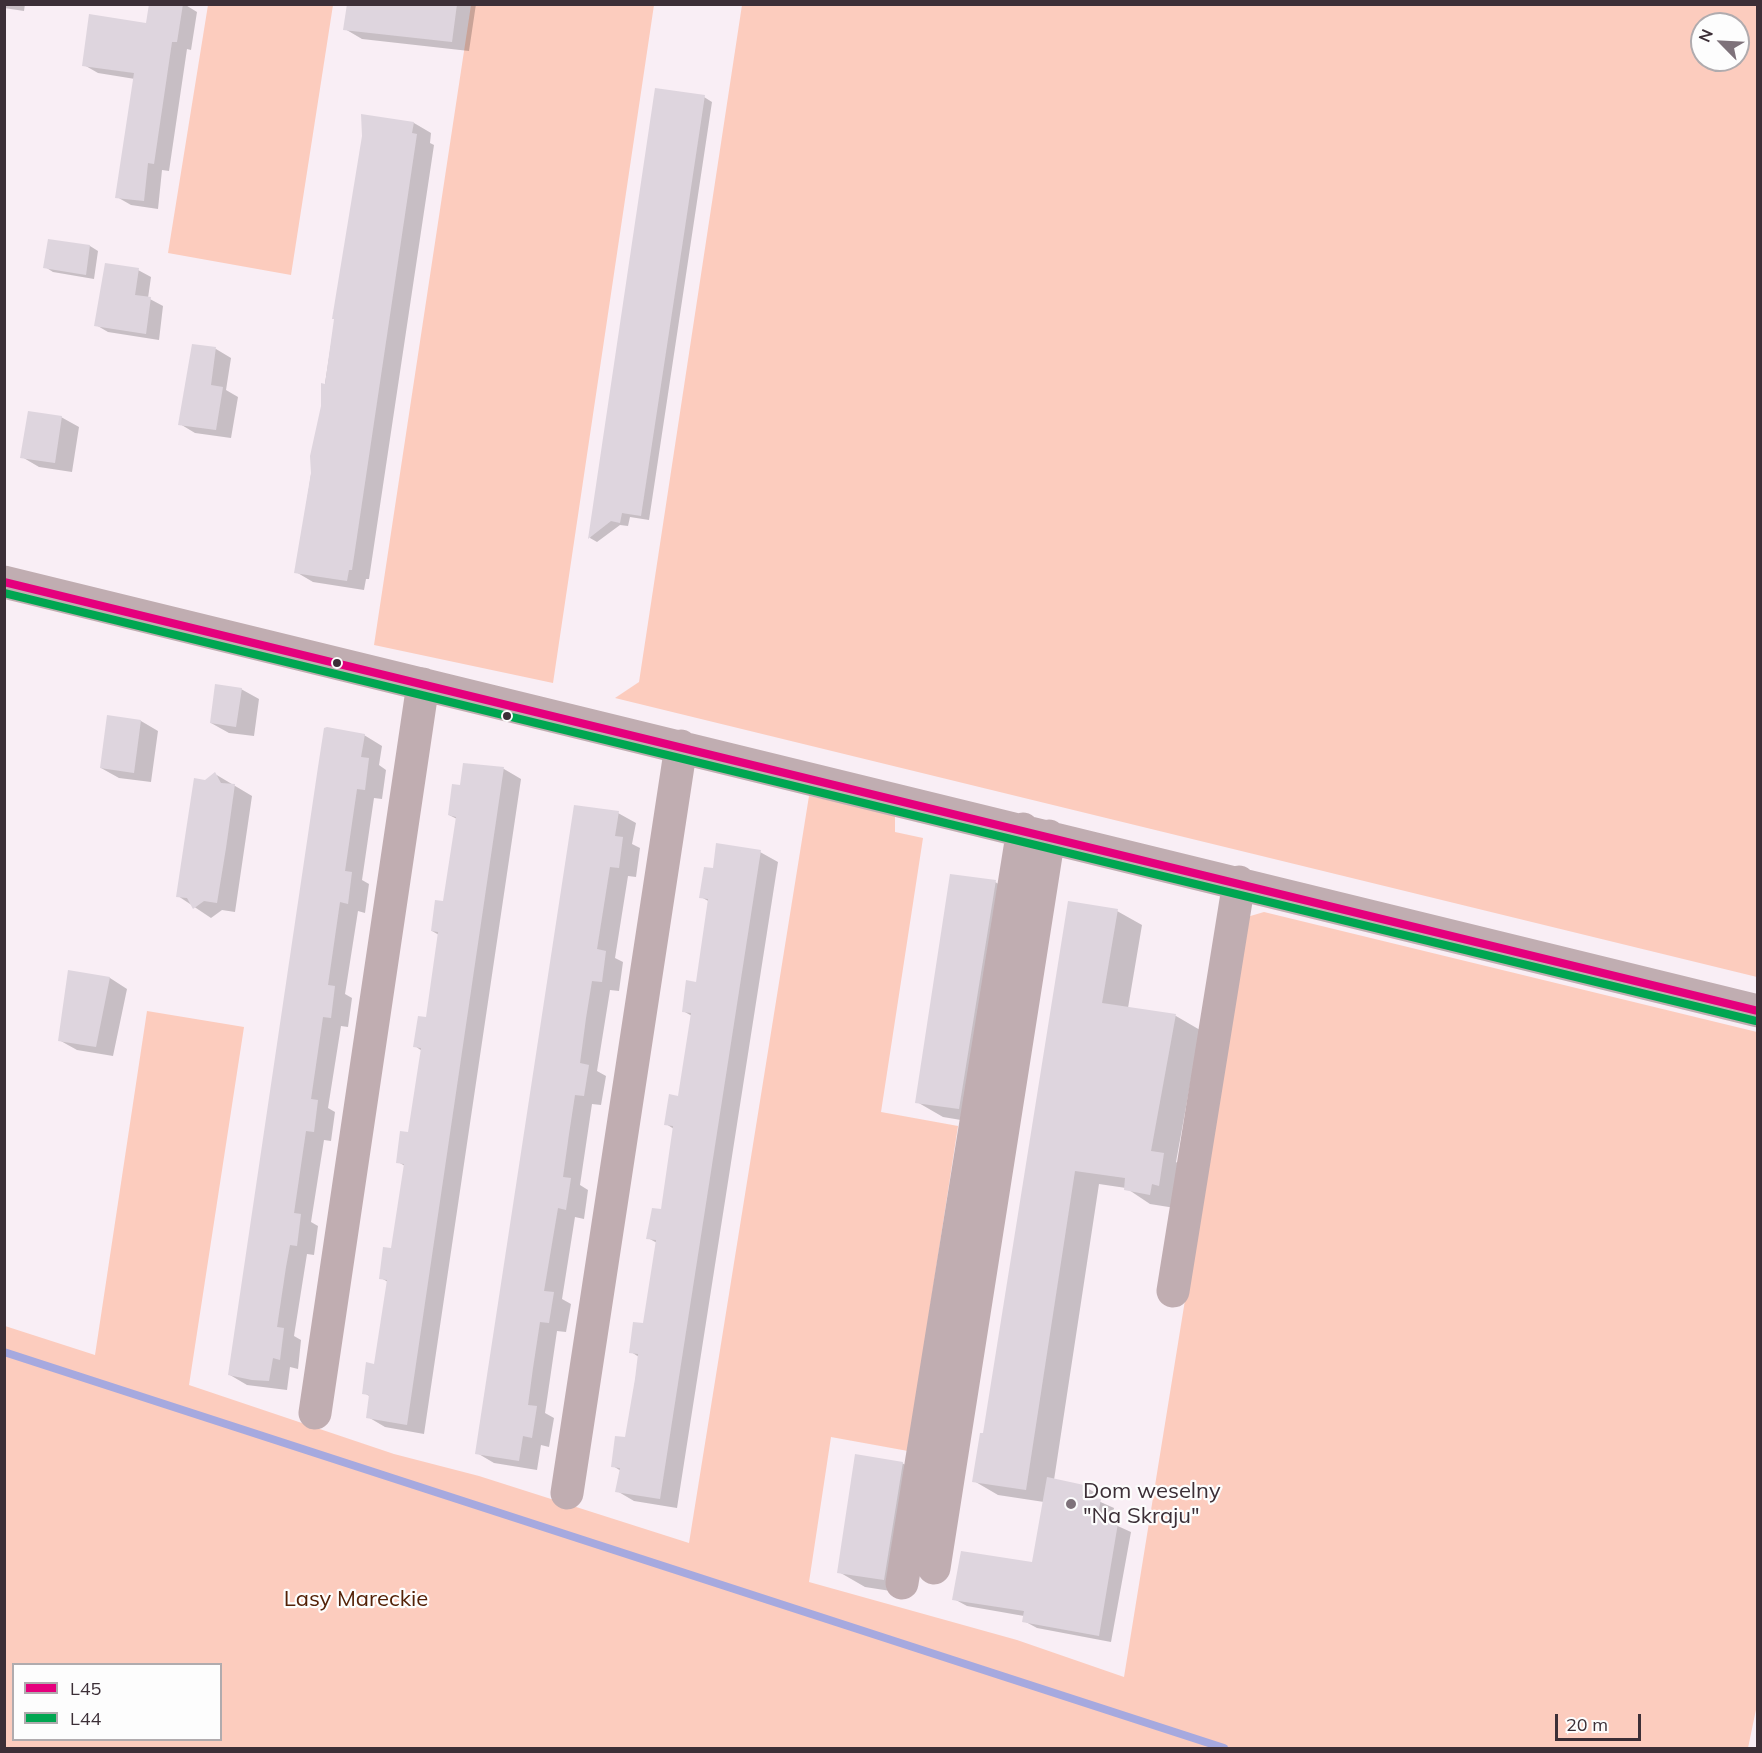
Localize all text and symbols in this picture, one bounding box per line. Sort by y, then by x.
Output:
north arrow [1690,12,1750,72]
text: N [1694,26,1717,45]
unlabelled marker [331,657,343,669]
unlabelled marker [501,710,513,722]
place label: Dom weselny "Na Skraju" [1083,1478,1221,1530]
marker: Dom weselny "Na Skraju" [1064,1497,1078,1511]
park label: Lasy Mareckie [284,1586,428,1612]
legend [12,1663,222,1741]
text: L45 [70,1677,101,1700]
scale bar [1558,1702,1644,1740]
text: L44 [70,1707,101,1730]
text: 20 m [1566,1713,1608,1736]

